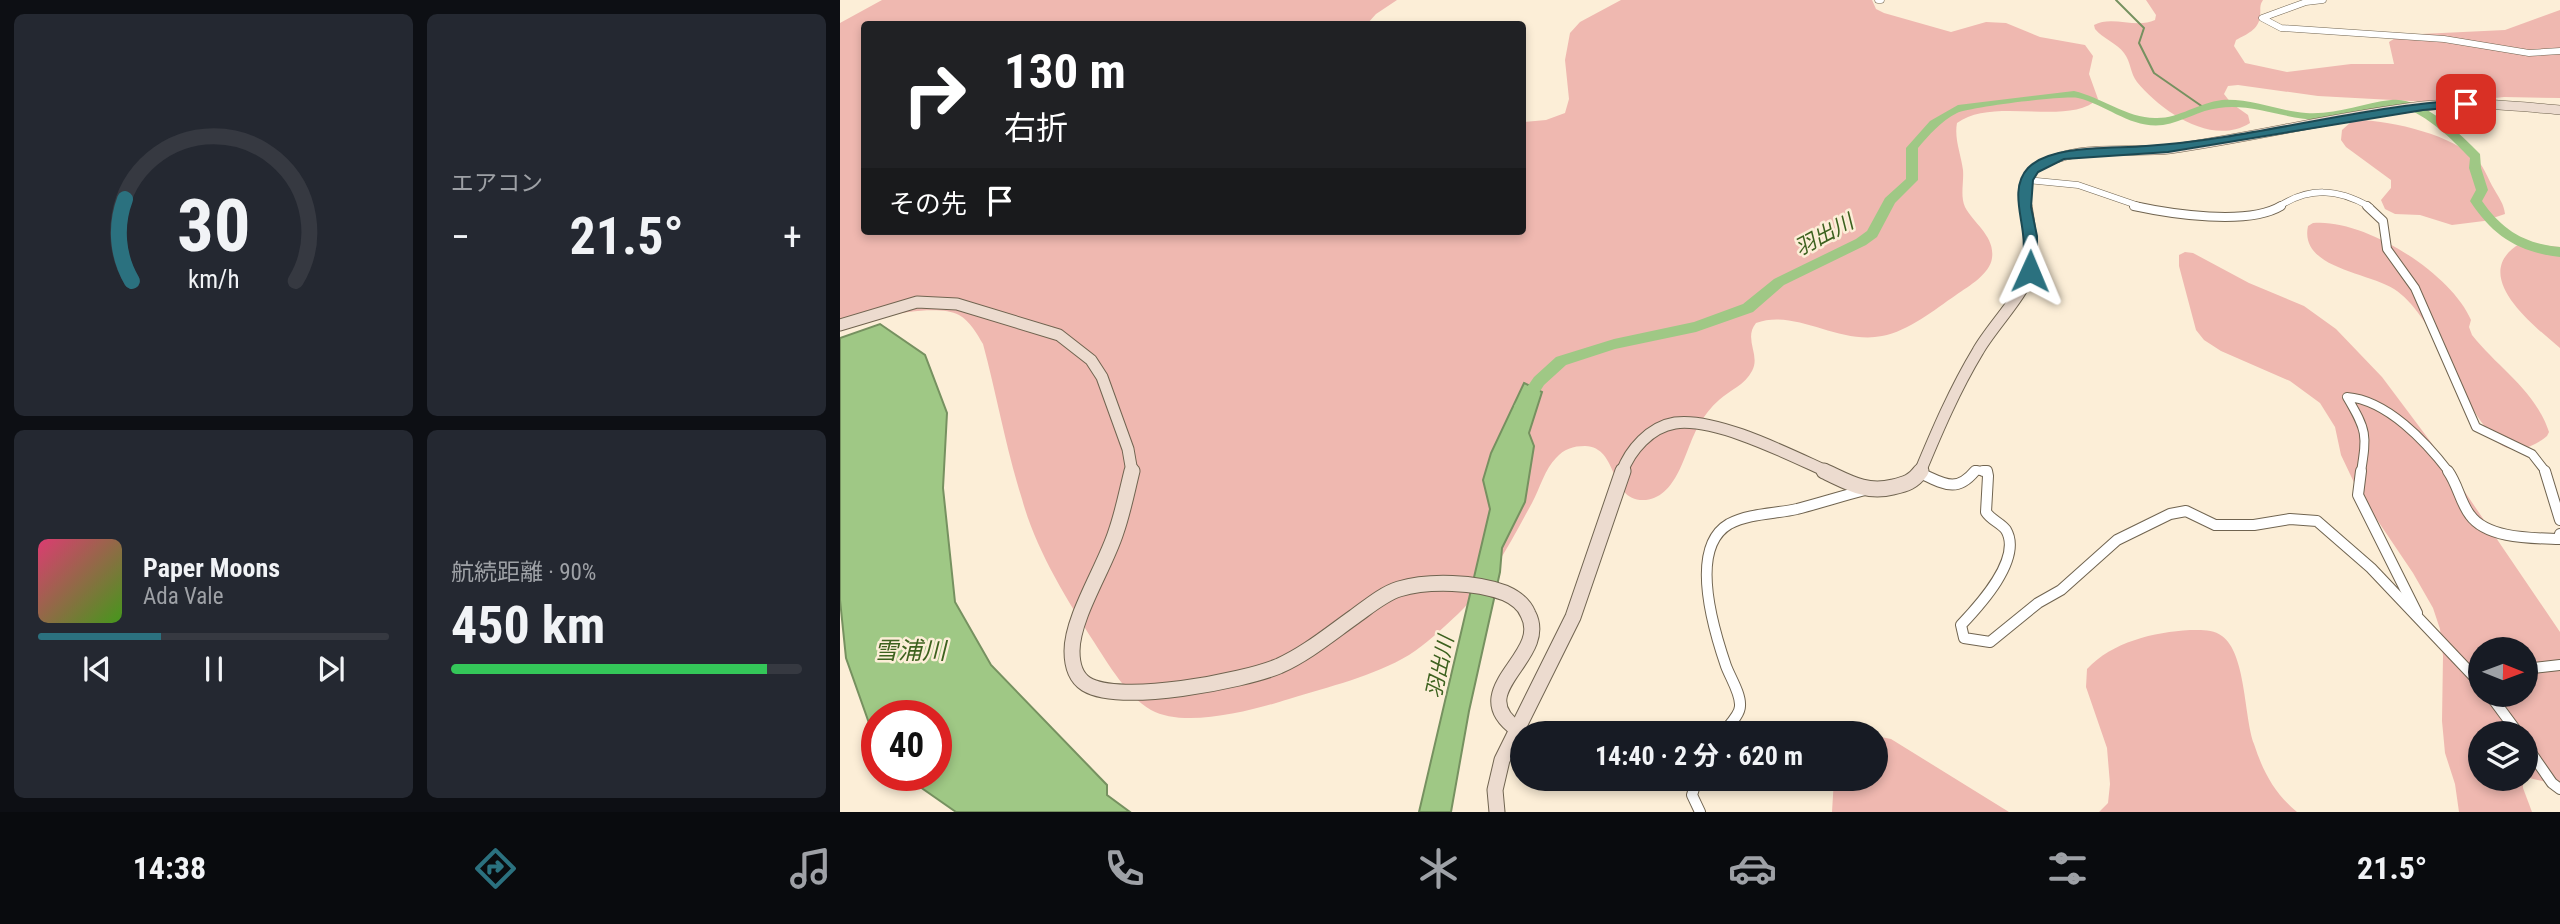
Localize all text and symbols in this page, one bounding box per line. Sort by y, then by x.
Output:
text: 130 m [1004,43,1126,100]
icon: right [889,49,980,140]
pin [2436,74,2496,134]
icon: arrive [2447,85,2485,123]
text: 右折 [1004,109,1068,147]
text: エアコン [451,170,543,197]
icon: arrive [981,182,1019,220]
text: 30 [177,183,250,269]
text: その先 [889,189,967,219]
text: 21.5° [569,206,684,267]
water label: 羽出川 [1791,209,1859,260]
text: − [451,215,470,259]
text: + [783,215,802,259]
position arrow [1993,234,2067,308]
text: km/h [188,265,239,294]
text: Paper Moons [143,553,280,583]
text: 航続距離 · 90% [451,559,596,586]
text: Ada Vale [143,583,223,610]
text: 450 km [451,595,605,656]
water label: 羽出川 [1422,632,1459,700]
water label: 雪浦川 [874,637,949,665]
north arrow [2468,637,2538,707]
map controls [2468,637,2538,791]
icon: previous [78,650,116,688]
icon: pause [195,650,233,688]
icon: next [312,650,350,688]
speed limit sign: 40 [861,700,952,791]
button: layers [2468,721,2538,791]
text: 14:40 · 2 分 · 620 m [1595,741,1803,771]
icon: directions [471,844,520,893]
icon: music [786,844,835,893]
icon: phone [1100,844,1149,893]
icon: climate [1414,844,1463,893]
icon: car [1728,844,1777,893]
icon: filters [2043,844,2092,893]
text: 14:38 [133,849,206,887]
text: 21.5° [2357,849,2427,887]

